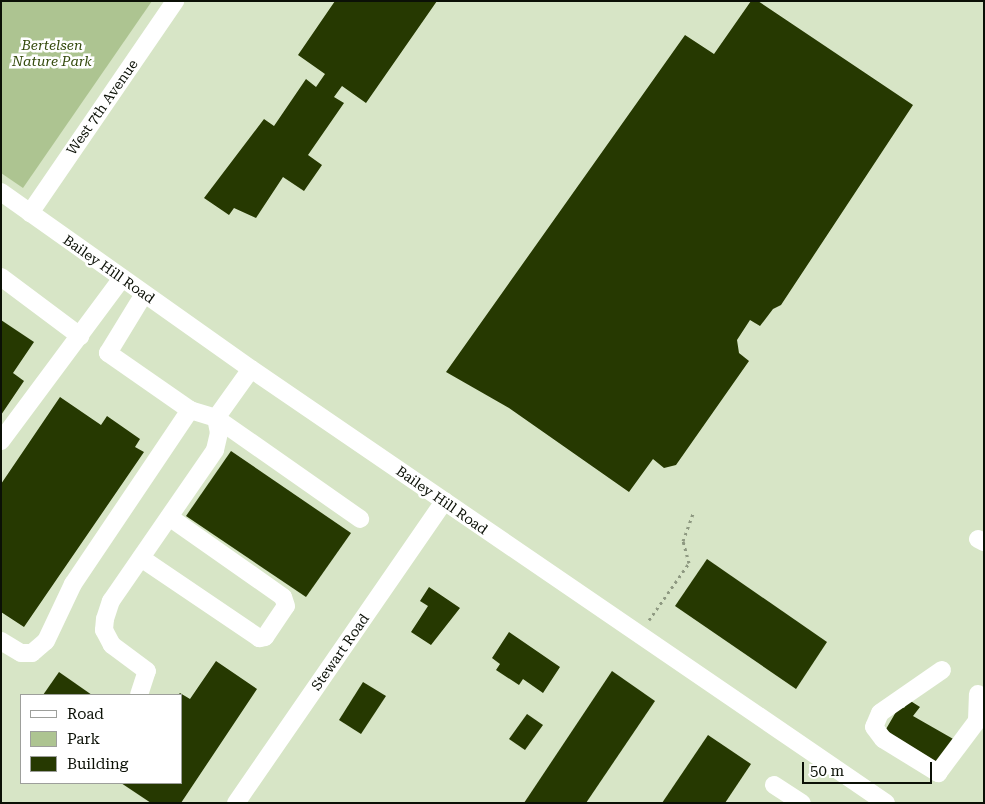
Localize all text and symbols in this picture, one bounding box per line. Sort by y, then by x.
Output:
park label: Bertelsen Nature Park [12,37,92,70]
street label: West 7th Avenue [63,56,141,158]
street label: Bailey Hill Road [60,231,158,307]
street label: Bailey Hill Road [393,462,491,538]
street label: Stewart Road [307,611,373,693]
legend [20,694,182,784]
text: Road [67,705,104,723]
text: Park [67,730,100,748]
scale bar [805,752,935,784]
text: Building [67,755,128,773]
text: 50 m [810,762,844,780]

